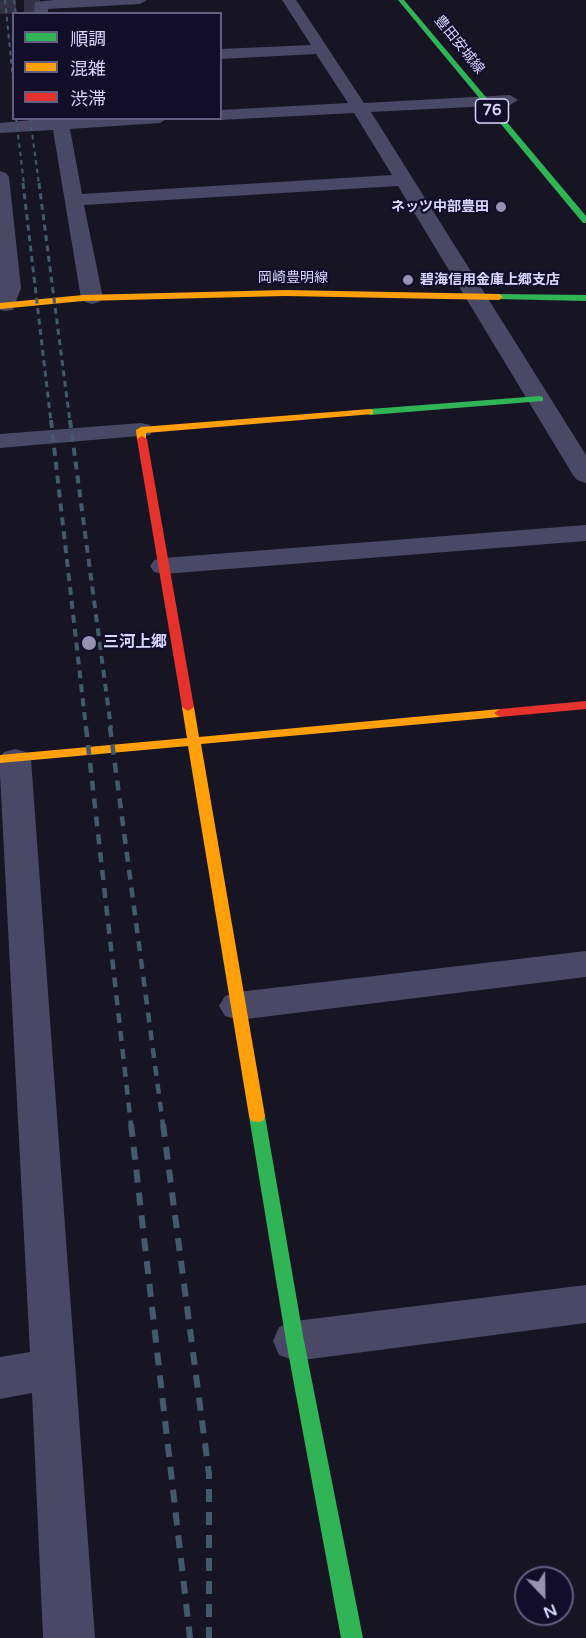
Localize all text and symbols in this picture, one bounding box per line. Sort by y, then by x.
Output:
legend [12,12,222,120]
street label: 豊田安城線 [430,13,488,77]
text: 順調 [70,28,106,50]
text: 混雑 [70,58,106,80]
text: 渋滞 [70,88,106,110]
road number: 76 [476,99,508,123]
place label: ネッツ中部豊田 [391,199,489,215]
marker: ネッツ中部豊田 [494,200,508,214]
street label: 岡崎豊明線 [258,270,328,286]
place label: 碧海信用金庫上郷支店 [420,272,560,288]
marker: 碧海信用金庫上郷支店 [401,273,415,287]
place label: 三河上郷 [103,633,167,653]
marker: 三河上郷 [80,634,98,652]
north arrow [514,1566,574,1626]
text: N [540,1599,560,1623]

